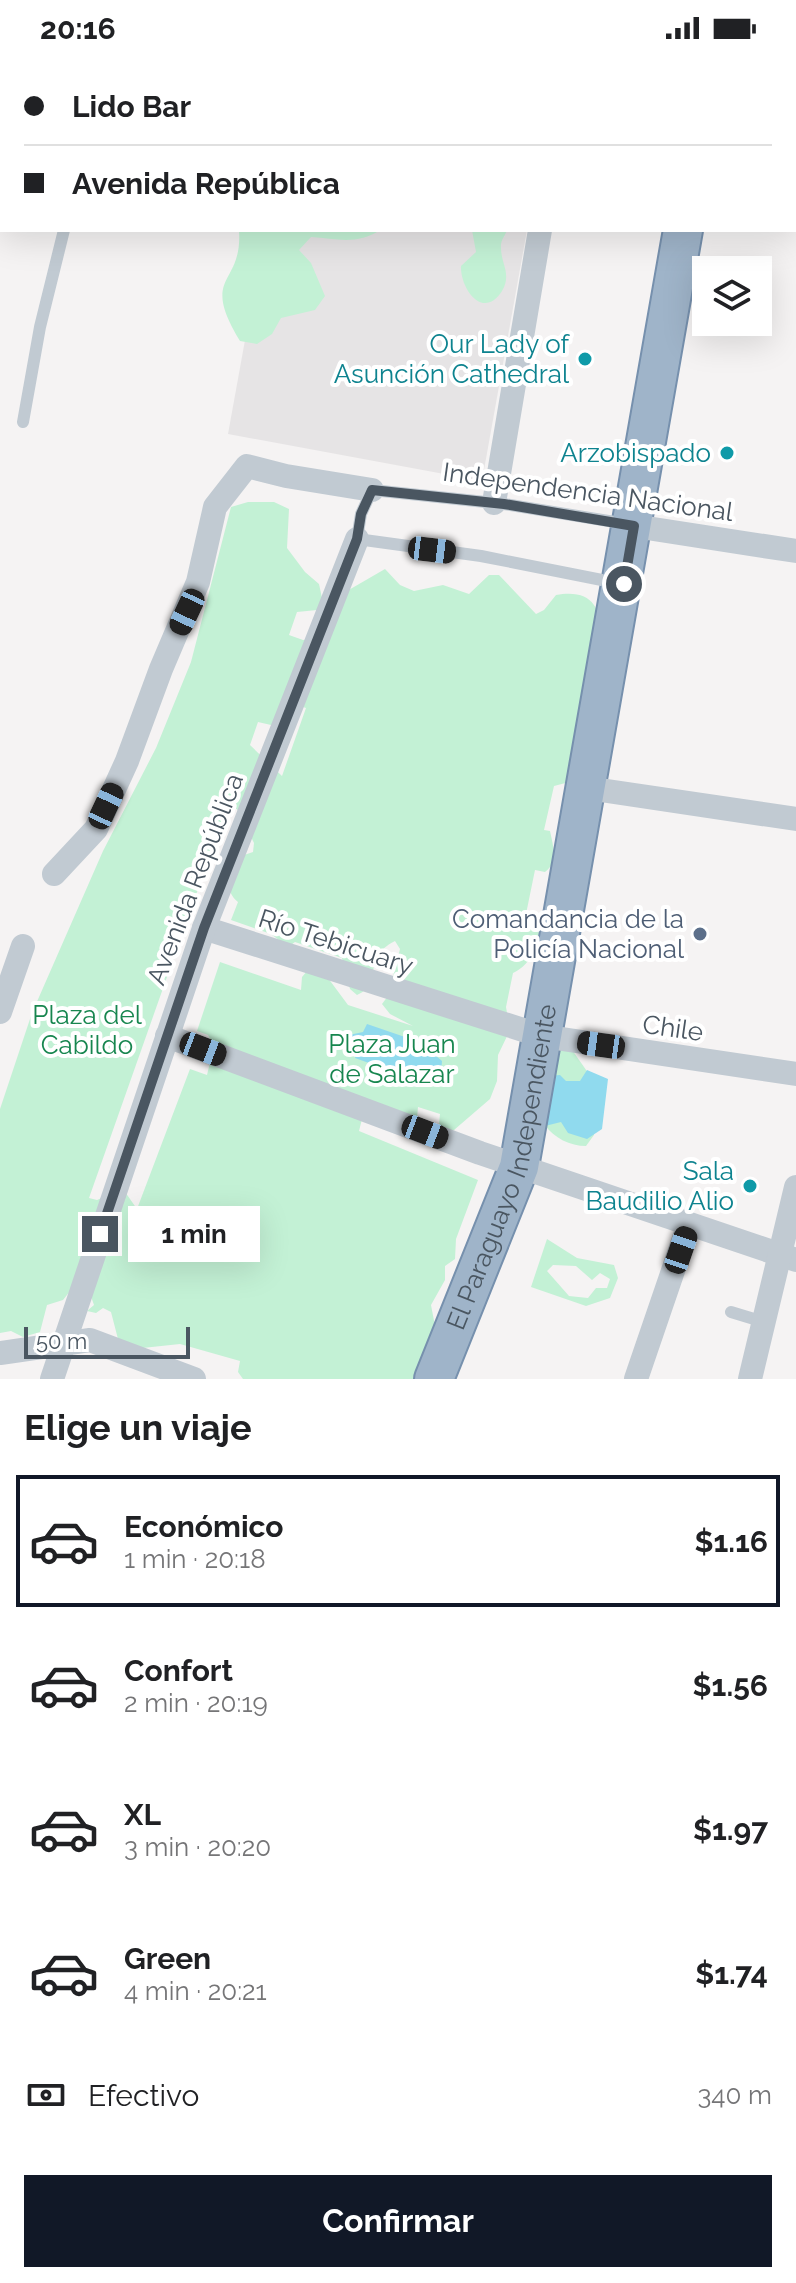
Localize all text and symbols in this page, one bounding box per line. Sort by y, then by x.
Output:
text: 20:16 [40,11,116,46]
text: Lido Bar [72,89,191,124]
text: Avenida República [72,166,340,201]
map controls [692,256,772,336]
button: layers [692,256,772,336]
place label: Our Lady of Asunción Cathedral [334,329,570,389]
marker: Our Lady of Asunción Cathedral [576,350,594,368]
place label: Arzobispado [560,438,711,468]
marker: Arzobispado [718,444,736,462]
street label: Independencia Nacional [441,457,736,527]
car [407,535,457,565]
route start [606,566,642,602]
car [166,585,208,639]
street label: Avenida República [141,769,249,989]
car [85,779,127,833]
street label: Río Tebicuary [255,903,417,981]
place label: Comandancia de la Policía Nacional [452,904,685,964]
marker: Comandancia de la Policía Nacional [691,925,709,943]
park label: Plaza del Cabildo [32,1000,143,1060]
street label: El Paraguayo Independiente [440,1002,562,1334]
street label: Chile [641,1009,705,1047]
car [176,1029,230,1069]
park label: Plaza Juan de Salazar [328,1029,456,1089]
car [576,1030,626,1060]
car [398,1112,452,1152]
place label: Sala Baudilio Alio [585,1156,734,1216]
marker: Sala Baudilio Alio [741,1177,759,1195]
callout: 1 min [128,1206,260,1262]
route end [82,1216,118,1252]
text: 1 min [161,1219,227,1249]
car [662,1223,700,1277]
scale bar [24,1323,190,1359]
text: 50 m [36,1328,87,1354]
text: Elige un viaje [24,1406,252,1448]
icon: car [28,1505,100,1577]
text: Económico [124,1509,284,1544]
text: $1.16 [694,1524,768,1559]
text: 1 min · 20:18 [124,1544,266,1574]
icon: car [28,1649,100,1721]
text: Confort [124,1653,233,1688]
text: $1.56 [693,1668,768,1703]
text: 2 min · 20:19 [124,1688,268,1718]
icon: car [28,1793,100,1865]
text: XL [124,1797,161,1832]
text: $1.97 [693,1812,768,1847]
text: 3 min · 20:20 [124,1832,271,1862]
icon: car [28,1937,100,2009]
text: Green [124,1941,211,1976]
text: $1.74 [695,1956,768,1991]
text: 4 min · 20:21 [124,1976,267,2006]
icon: cash [24,2073,68,2117]
text: Efectivo [88,2078,199,2113]
text: 340 m [697,2080,772,2110]
button: Confirmar [24,2175,772,2267]

